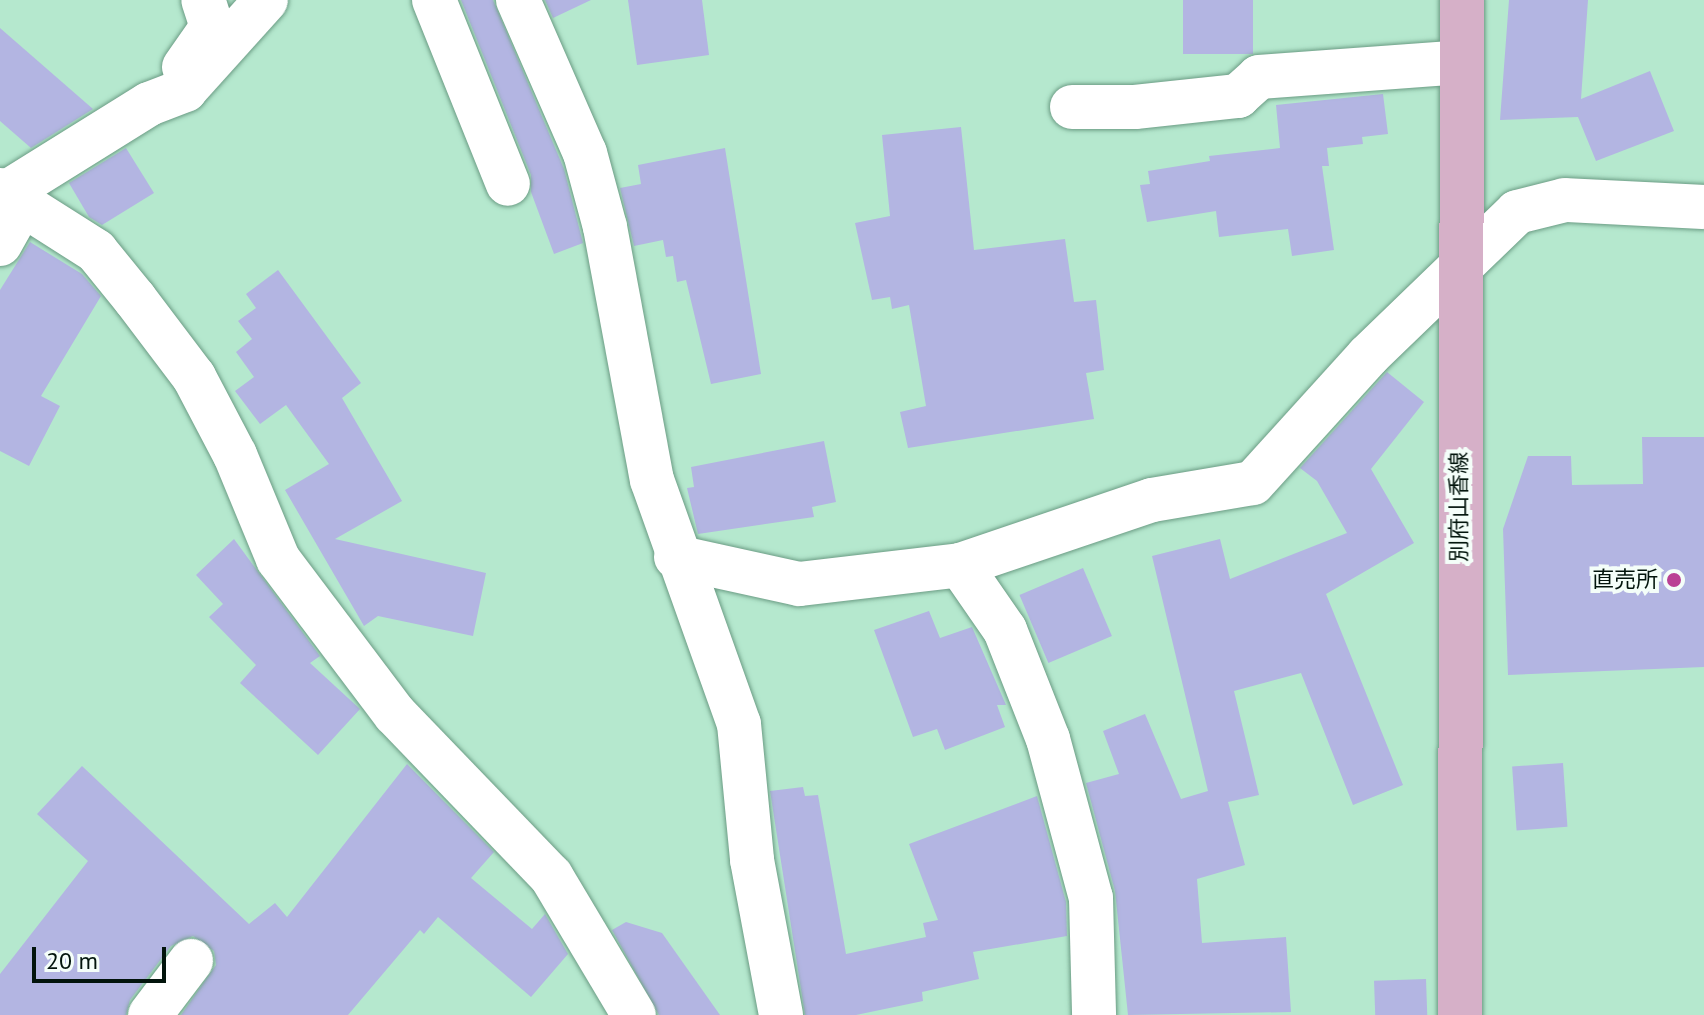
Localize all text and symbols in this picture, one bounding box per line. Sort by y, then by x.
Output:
street label: 別府山香線 [1446,452,1472,562]
place label: 直売所 [1592,567,1658,593]
marker: 直売所 [1665,571,1683,589]
scale bar [36,931,170,981]
text: 20 m [46,945,98,976]

